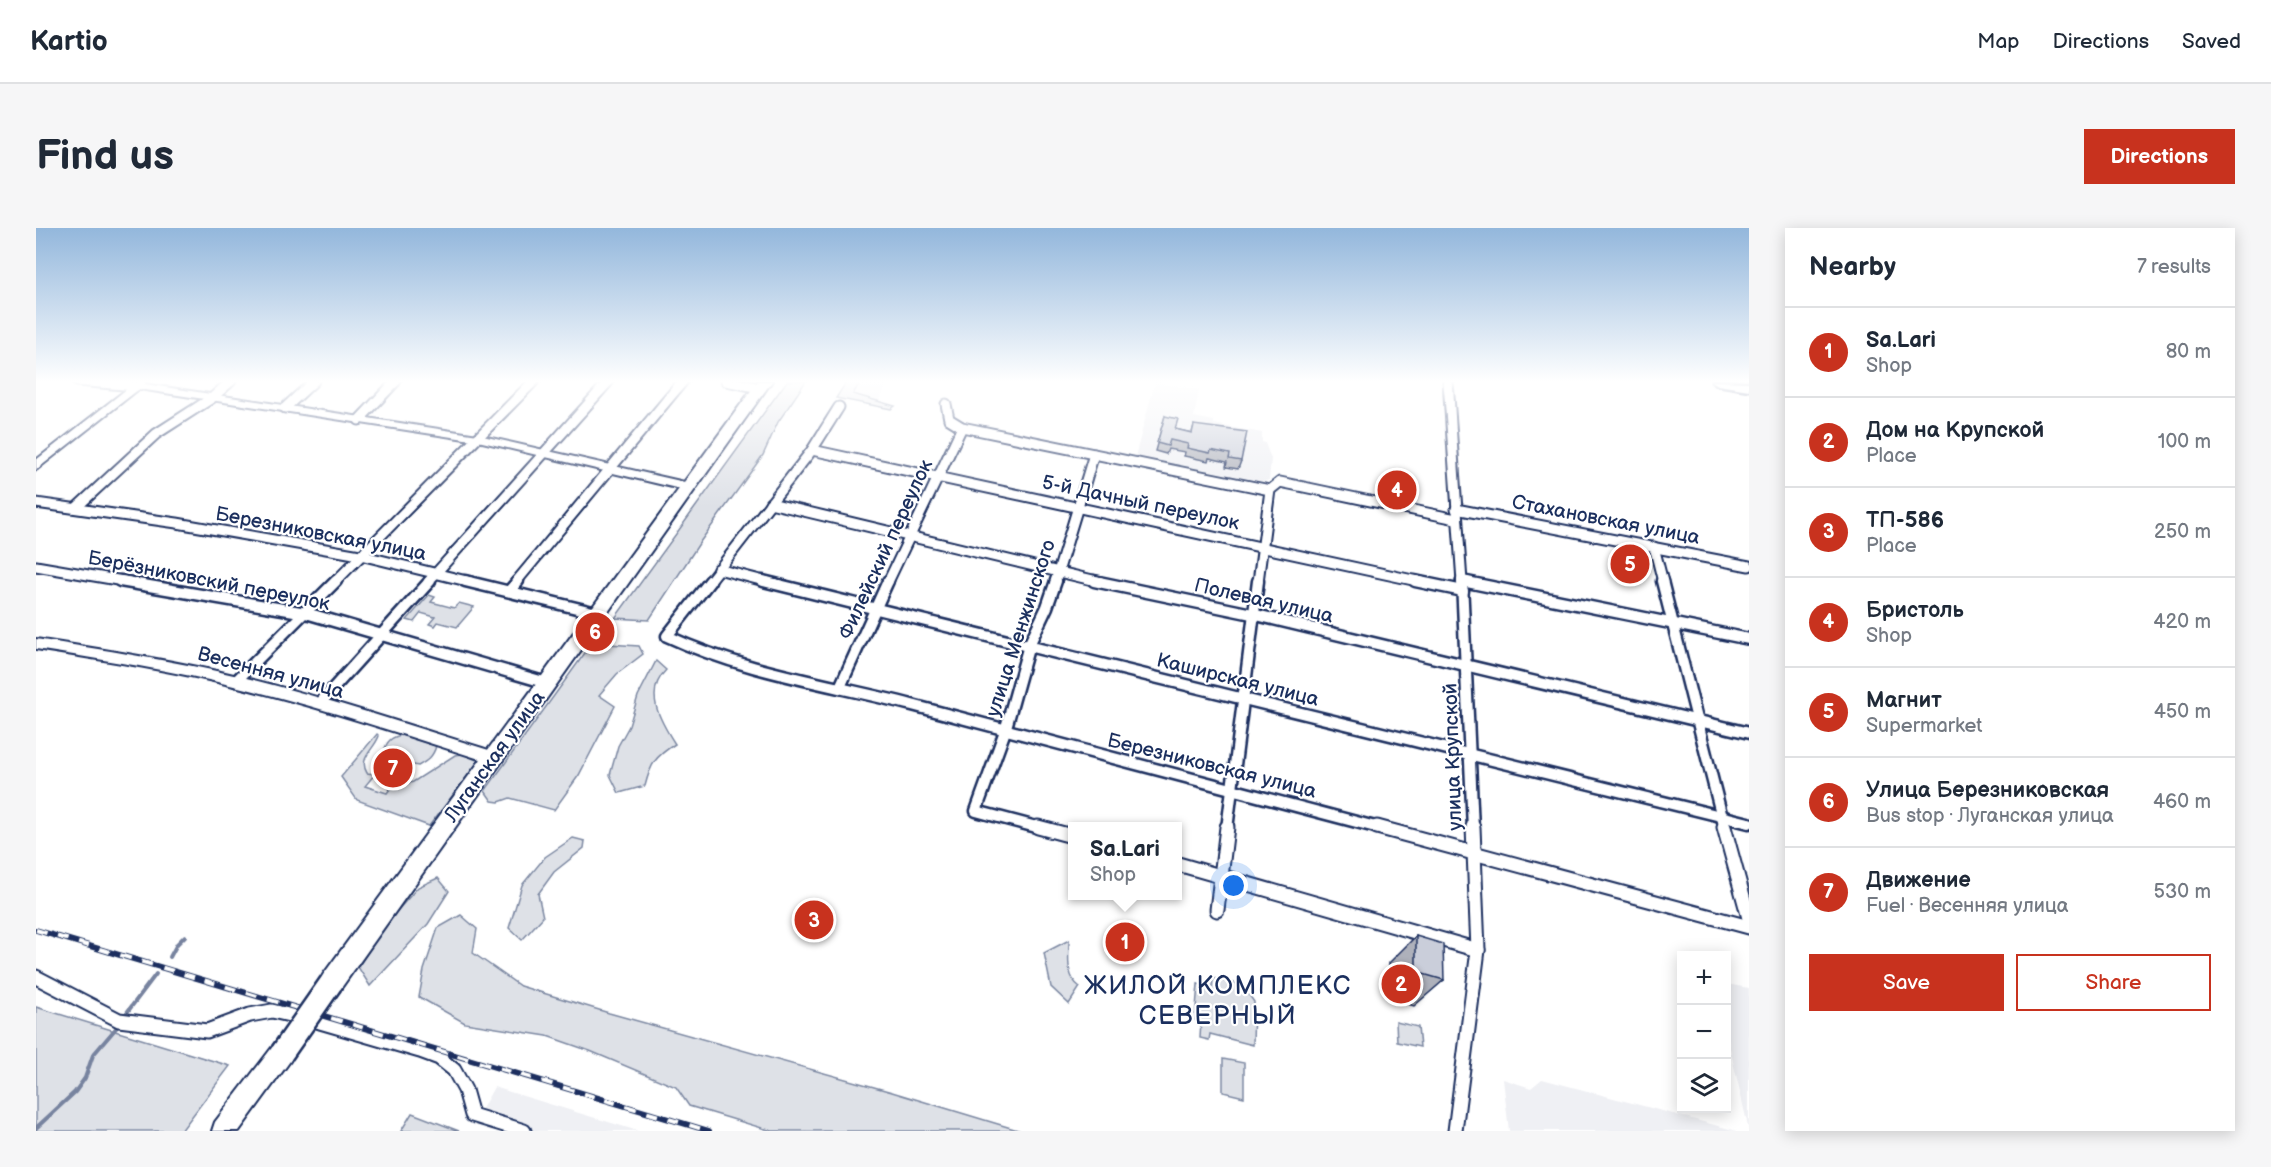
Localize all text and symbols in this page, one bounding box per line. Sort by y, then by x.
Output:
text: Kartio [30,25,108,58]
text: Map [1977,29,2020,54]
text: Directions [2053,29,2149,54]
text: Saved [2182,29,2241,54]
button: Directions [2084,129,2235,184]
text: Find us [36,131,174,182]
text: Nearby [1809,252,1896,283]
text: 7 results [2137,255,2211,279]
text: Sa.Lari [1866,327,1936,354]
text: 1 [1824,340,1833,364]
text: 80 m [2166,340,2211,364]
text: Shop [1866,354,1912,378]
text: Дом на Крупской [1866,417,2044,444]
text: 2 [1823,430,1834,454]
text: 100 m [2158,430,2211,454]
text: Place [1866,444,1917,468]
street label: Филейский переулок [834,455,938,643]
pin: 4 [1378,468,1416,512]
street label: 5-й Дачный переулок [1040,470,1242,536]
street label: Стахановская улица [1510,490,1702,550]
street label: Березниковская улица [213,502,429,566]
text: ТП-586 [1866,507,1944,534]
text: 3 [1823,520,1834,544]
text: 250 m [2154,520,2211,544]
text: Place [1866,534,1917,558]
street label: улица Менжинского [981,537,1061,720]
pin: 5 [1610,542,1650,586]
street label: Берёзниковский переулок [86,546,332,616]
street label: Полевая улица [1192,573,1336,629]
text: Бристоль [1866,597,1964,624]
pin: 6 [576,610,614,654]
text: 4 [1823,610,1834,634]
text: 420 m [2153,610,2211,634]
text: Shop [1866,624,1912,648]
street label: Весенняя улица [195,642,347,704]
street label: Каширская улица [1154,648,1322,712]
street label: улица Крупской [1438,683,1468,831]
street label: Луганская улица [439,686,551,828]
text: Магнит [1866,687,1942,714]
text: 5 [1823,700,1834,724]
text: 450 m [2154,700,2211,724]
text: Supermarket [1866,714,1982,738]
street label: Березниковская улица [1105,728,1319,804]
pin: 7 [374,746,412,790]
text: Улица Березниковская [1866,777,2109,804]
text: 6 [1822,790,1835,814]
text: 460 m [2153,790,2211,814]
text: Bus stop · Луганская улица [1866,804,2114,828]
popup [1068,822,1182,900]
text: Sa.Lari [1090,836,1160,863]
text: Shop [1090,863,1136,887]
text: Движение [1866,867,1971,894]
your location [1219,871,1248,900]
text: 7 [1823,880,1834,904]
text: 530 m [2154,880,2211,904]
text: Fuel · Весенняя улица [1866,894,2069,918]
pin: 3 [794,898,834,942]
pin: 1 [1106,920,1144,964]
map controls [1677,951,1731,1113]
button: + [1677,951,1731,1005]
button: Save [1809,954,2004,1011]
button: Share [2016,954,2211,1011]
pin: 2 [1382,962,1420,1006]
district label: ЖИЛОЙ КОМПЛЕКС СЕВЕРНЫЙ [1084,971,1352,1032]
button: − [1677,1005,1731,1059]
button: layers [1677,1059,1731,1113]

